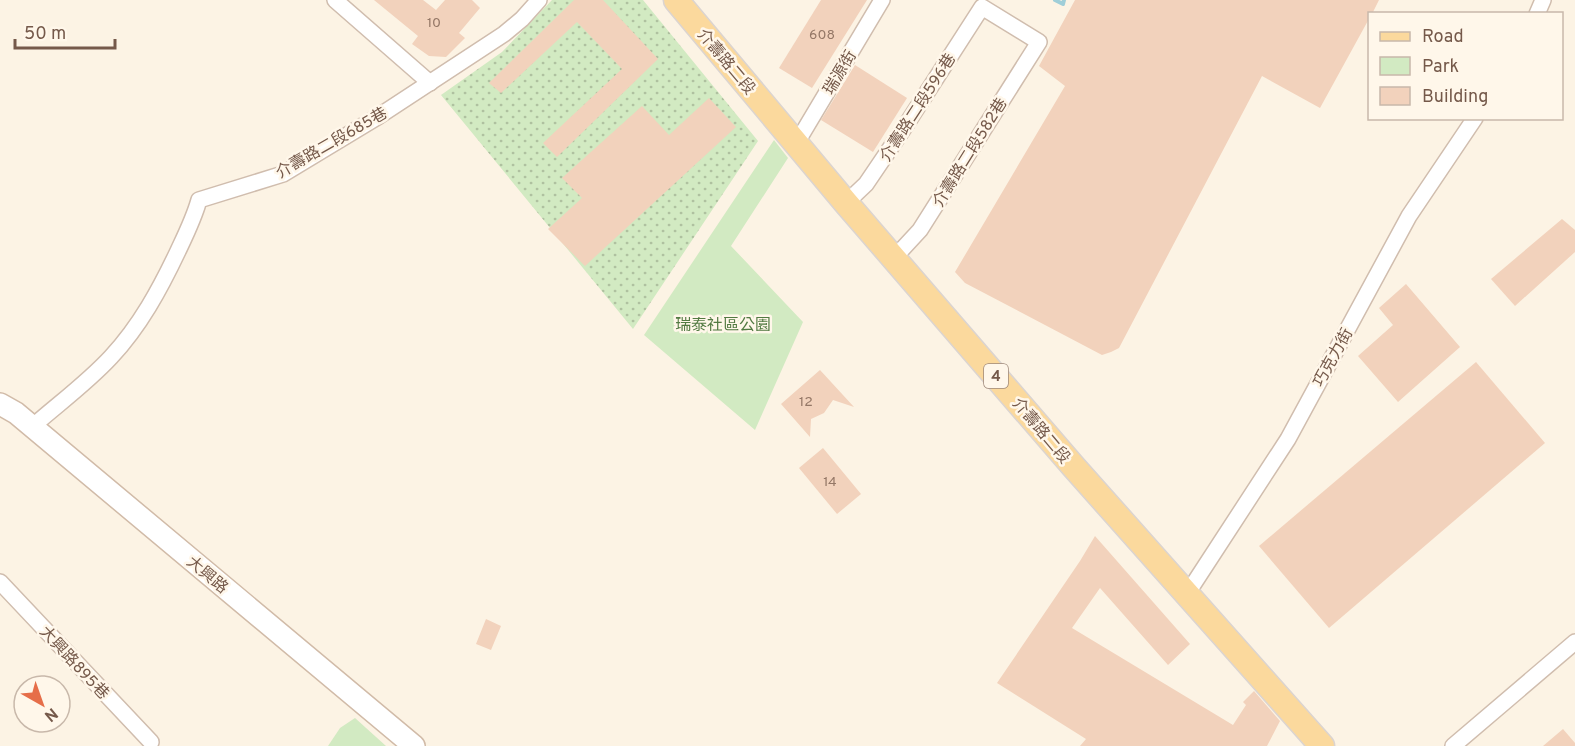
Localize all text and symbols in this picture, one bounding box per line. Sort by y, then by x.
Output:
scale bar [15,12,116,50]
legend [1368,12,1563,120]
house number: 10 [427,15,441,32]
text: 50 m [24,23,66,46]
street label: 介壽路二段 [692,25,759,99]
text: Road [1422,26,1464,49]
house number: 608 [809,27,835,44]
street label: 瑞源街 [820,47,862,99]
street label: 介壽路二段596巷 [876,50,961,166]
text: Park [1422,56,1459,79]
text: Building [1422,86,1488,109]
street label: 介壽路二段582巷 [929,95,1012,211]
street label: 介壽路二段685巷 [273,104,391,184]
park label: 瑞泰社區公園 [675,316,771,336]
street label: 巧克力街 [1309,325,1358,391]
road number: 4 [984,364,1008,388]
house number: 12 [799,394,813,411]
street label: 介壽路二段 [1007,394,1074,468]
house number: 14 [823,474,837,491]
street label: 大興路 [182,552,232,599]
street label: 大興路895巷 [35,623,113,704]
north arrow [12,674,72,734]
text: N [40,703,61,725]

